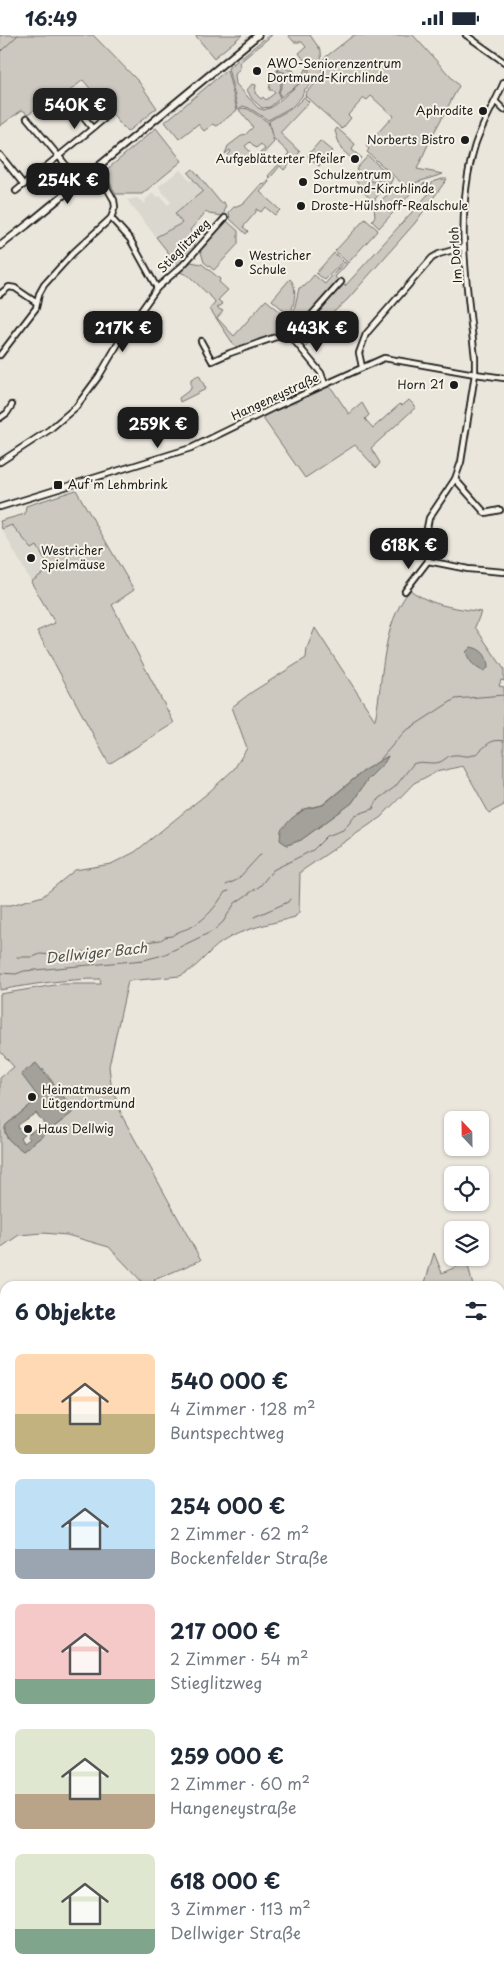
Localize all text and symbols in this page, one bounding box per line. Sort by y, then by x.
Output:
text: 16:49 [25,4,77,32]
place label: AWO-Seniorenzentrum Dortmund-Kirchlinde [267,54,401,86]
marker: AWO-Seniorenzentrum Dortmund-Kirchlinde [251,65,263,77]
pin: 540K € [34,87,116,130]
text: 540K € [44,92,106,116]
place label: Aphrodite [416,101,473,119]
marker: Aphrodite [477,105,489,117]
place label: Norberts Bistro [367,130,455,148]
marker: Norberts Bistro [459,134,471,146]
place label: Aufgeblätterter Pfeiler [216,149,345,167]
marker: Aufgeblätterter Pfeiler [349,153,361,165]
pin: 254K € [27,163,109,205]
place label: Schulzentrum Dortmund-Kirchlinde [313,165,435,197]
text: 254K € [37,167,99,191]
marker: Schulzentrum Dortmund-Kirchlinde [297,176,309,188]
place label: Droste-Hülshoff-Realschule [311,196,469,214]
marker: Droste-Hülshoff-Realschule [295,200,307,212]
street label: Stieglitzweg [153,214,214,277]
street label: Im Dorloh [444,226,466,284]
place label: Westricher Schule [249,246,311,278]
marker: Westricher Schule [233,257,245,269]
pin: 217K € [82,311,164,353]
pin: 443K € [276,311,358,353]
text: 217K € [94,315,152,339]
text: 443K € [287,315,347,339]
street label: Hangeneystraße [228,368,321,424]
place label: Horn 21 [398,375,444,393]
marker: Horn 21 [448,379,460,391]
pin: 259K € [117,407,199,449]
text: 259K € [129,411,187,435]
place label: Auf'm Lehmbrink [68,475,168,493]
marker: Auf'm Lehmbrink [52,479,64,491]
pin: 618K € [368,527,450,570]
text: 618K € [381,532,437,556]
place label: Westricher Spielmäuse [41,541,106,573]
marker: Westricher Spielmäuse [25,552,37,564]
water label: Dellwiger Bach [44,937,149,968]
place label: Heimatmuseum Lütgendortmund [42,1080,135,1112]
marker: Heimatmuseum Lütgendortmund [26,1091,38,1103]
north arrow [444,1111,489,1156]
map controls [444,1111,489,1266]
place label: Haus Dellwig [38,1119,114,1137]
marker: Haus Dellwig [22,1123,34,1135]
button: locate [444,1166,489,1211]
button: layers [444,1221,489,1266]
text: 6 Objekte [15,1295,116,1327]
icon: filters [462,1297,490,1325]
text: 540 000 € [170,1364,288,1396]
icon: home [55,1374,115,1434]
text: 4 Zimmer · 128 m² [170,1396,315,1420]
text: Buntspechtweg [170,1420,285,1444]
text: 254 000 € [170,1489,285,1521]
icon: home [55,1499,115,1559]
text: 2 Zimmer · 62 m² [170,1521,309,1545]
text: Bockenfelder Straße [170,1545,328,1569]
text: 217 000 € [170,1614,280,1646]
icon: home [55,1624,115,1684]
text: 2 Zimmer · 54 m² [170,1646,309,1670]
text: Stieglitzweg [170,1670,263,1694]
text: 259 000 € [170,1739,284,1771]
icon: home [55,1749,115,1809]
text: 2 Zimmer · 60 m² [170,1771,310,1795]
text: Hangeneystraße [170,1795,297,1819]
text: 618 000 € [170,1864,280,1896]
icon: home [55,1874,115,1934]
text: 3 Zimmer · 113 m² [170,1896,311,1920]
text: Dellwiger Straße [170,1920,301,1944]

